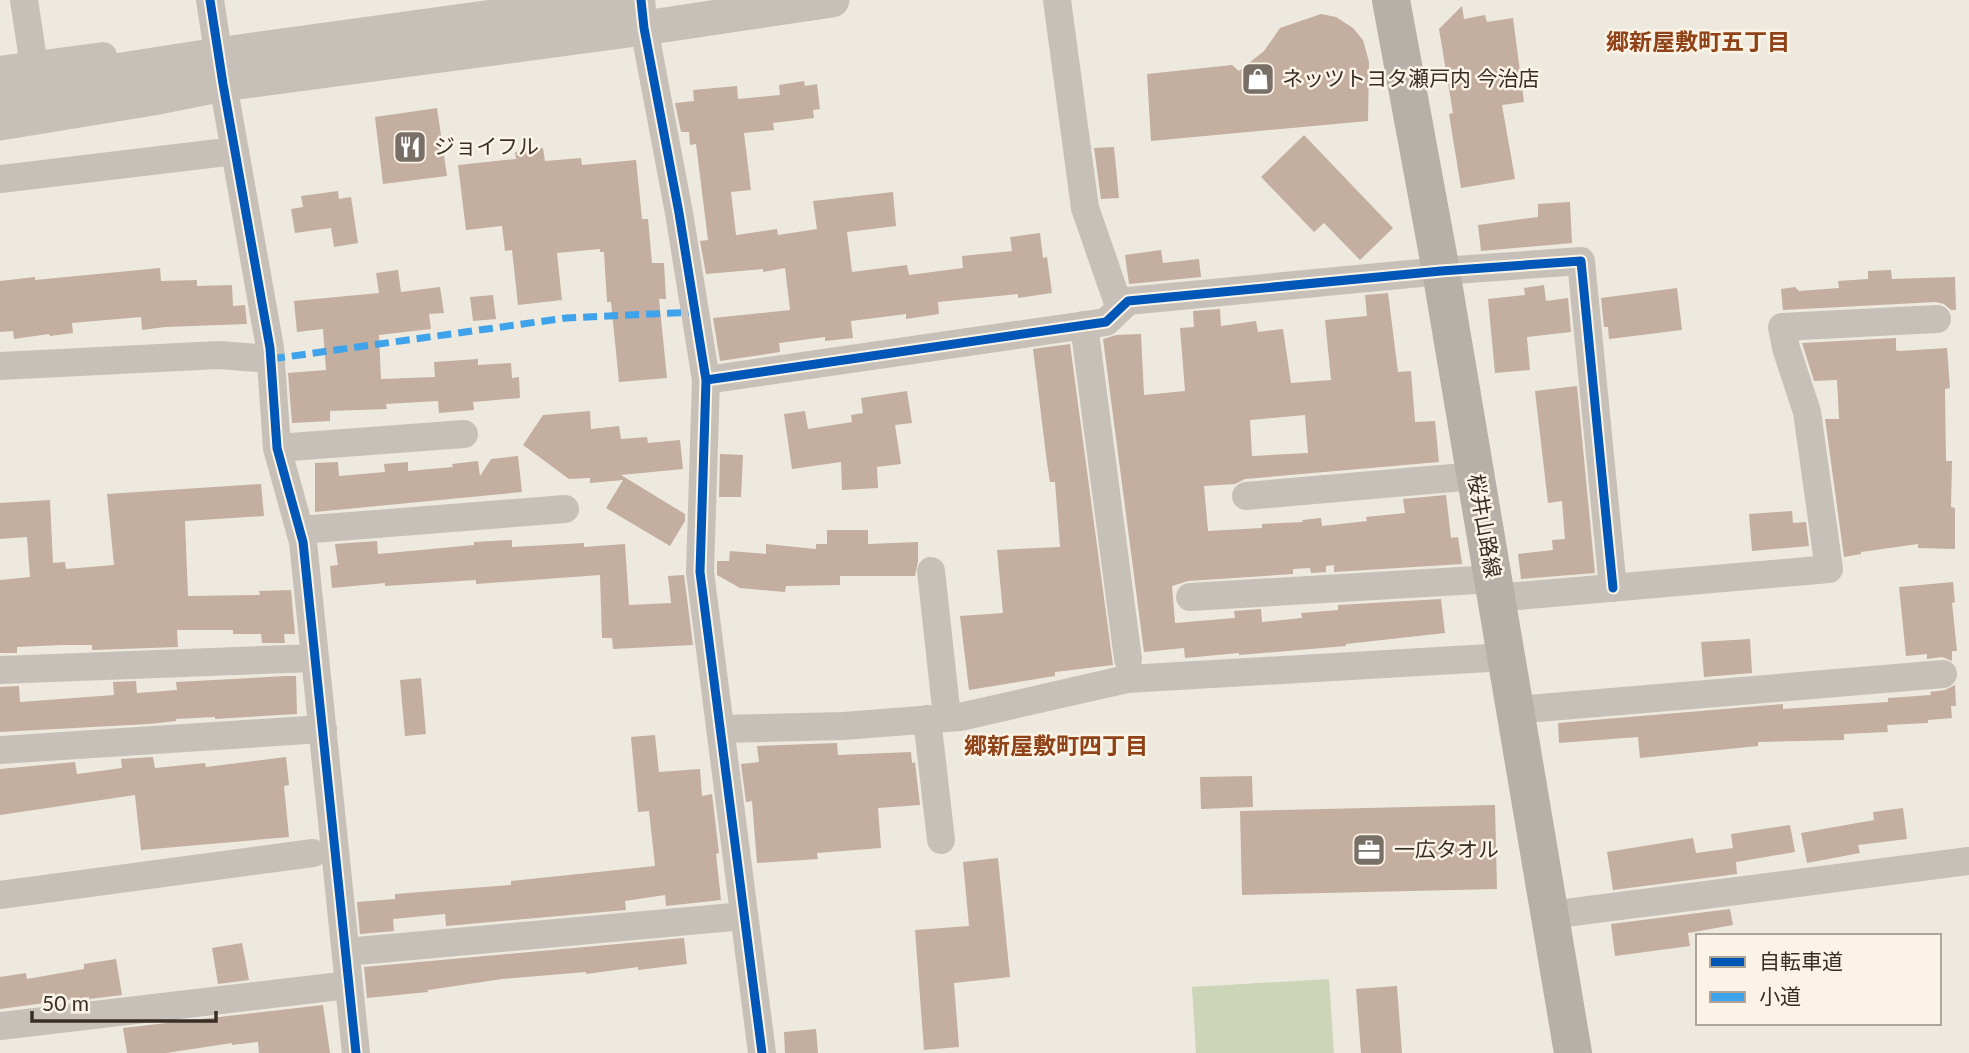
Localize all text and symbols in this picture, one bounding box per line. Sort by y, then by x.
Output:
district label: 郷新屋敷町五丁目 [1606,27,1790,55]
shop icon: ネッツトヨタ瀬戸内 今治店 [1239,60,1277,98]
place label: ネッツトヨタ瀬戸内 今治店 [1282,65,1539,90]
restaurant icon: ジョイフル [391,128,429,166]
place label: ジョイフル [434,133,539,158]
street label: 桜井山路線 [1464,472,1507,580]
district label: 郷新屋敷町四丁目 [964,731,1148,759]
office icon: 一広タオル [1350,831,1388,869]
place label: 一広タオル [1394,836,1499,861]
legend [1696,934,1941,1025]
text: 自転車道 [1759,948,1843,973]
scale bar [32,979,215,1023]
text: 小道 [1759,983,1801,1008]
text: 50 m [42,990,89,1015]

